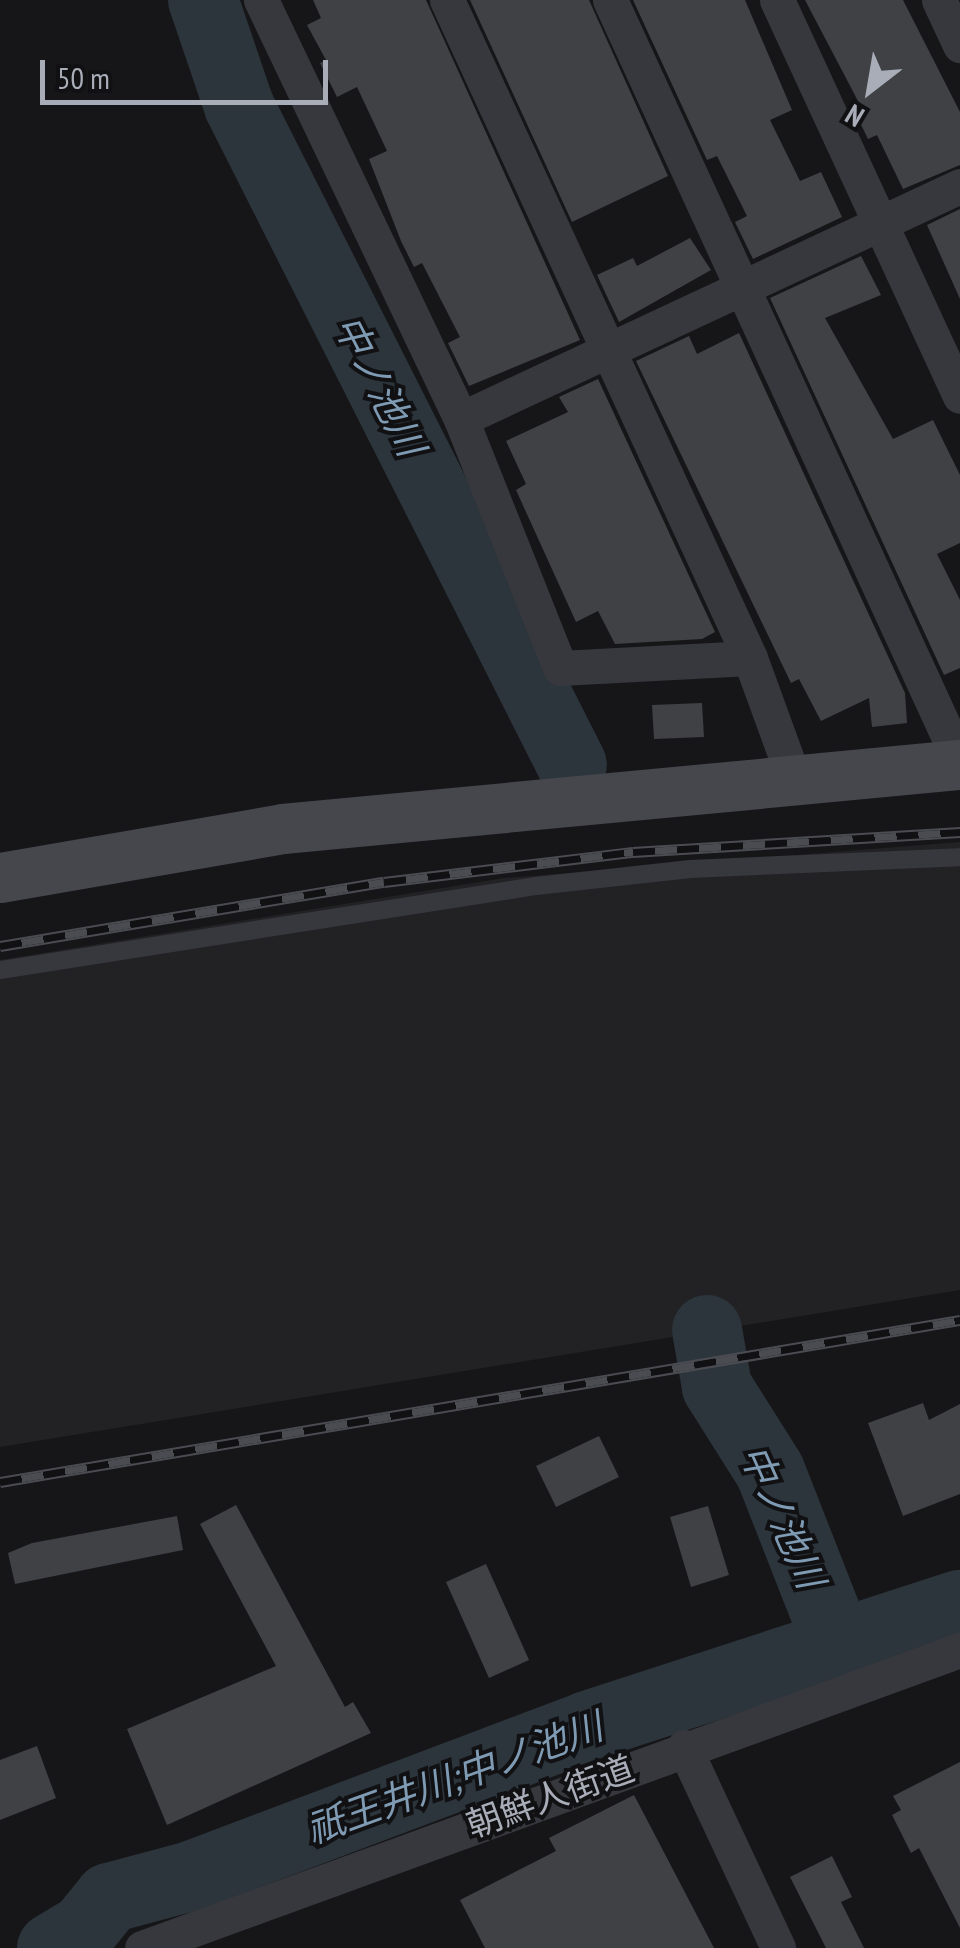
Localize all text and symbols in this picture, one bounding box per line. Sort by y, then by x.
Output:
scale bar [45,40,332,102]
north arrow [820,40,920,140]
text: 50 m [57,58,110,97]
text: N [838,96,870,136]
water label: 中ノ池川 [325,307,435,463]
water label: 中ノ池川 [731,1437,835,1595]
water label: 祇王井川;中ノ池川 [300,1702,608,1852]
street label: 朝鮮人街道 [461,1746,639,1846]

